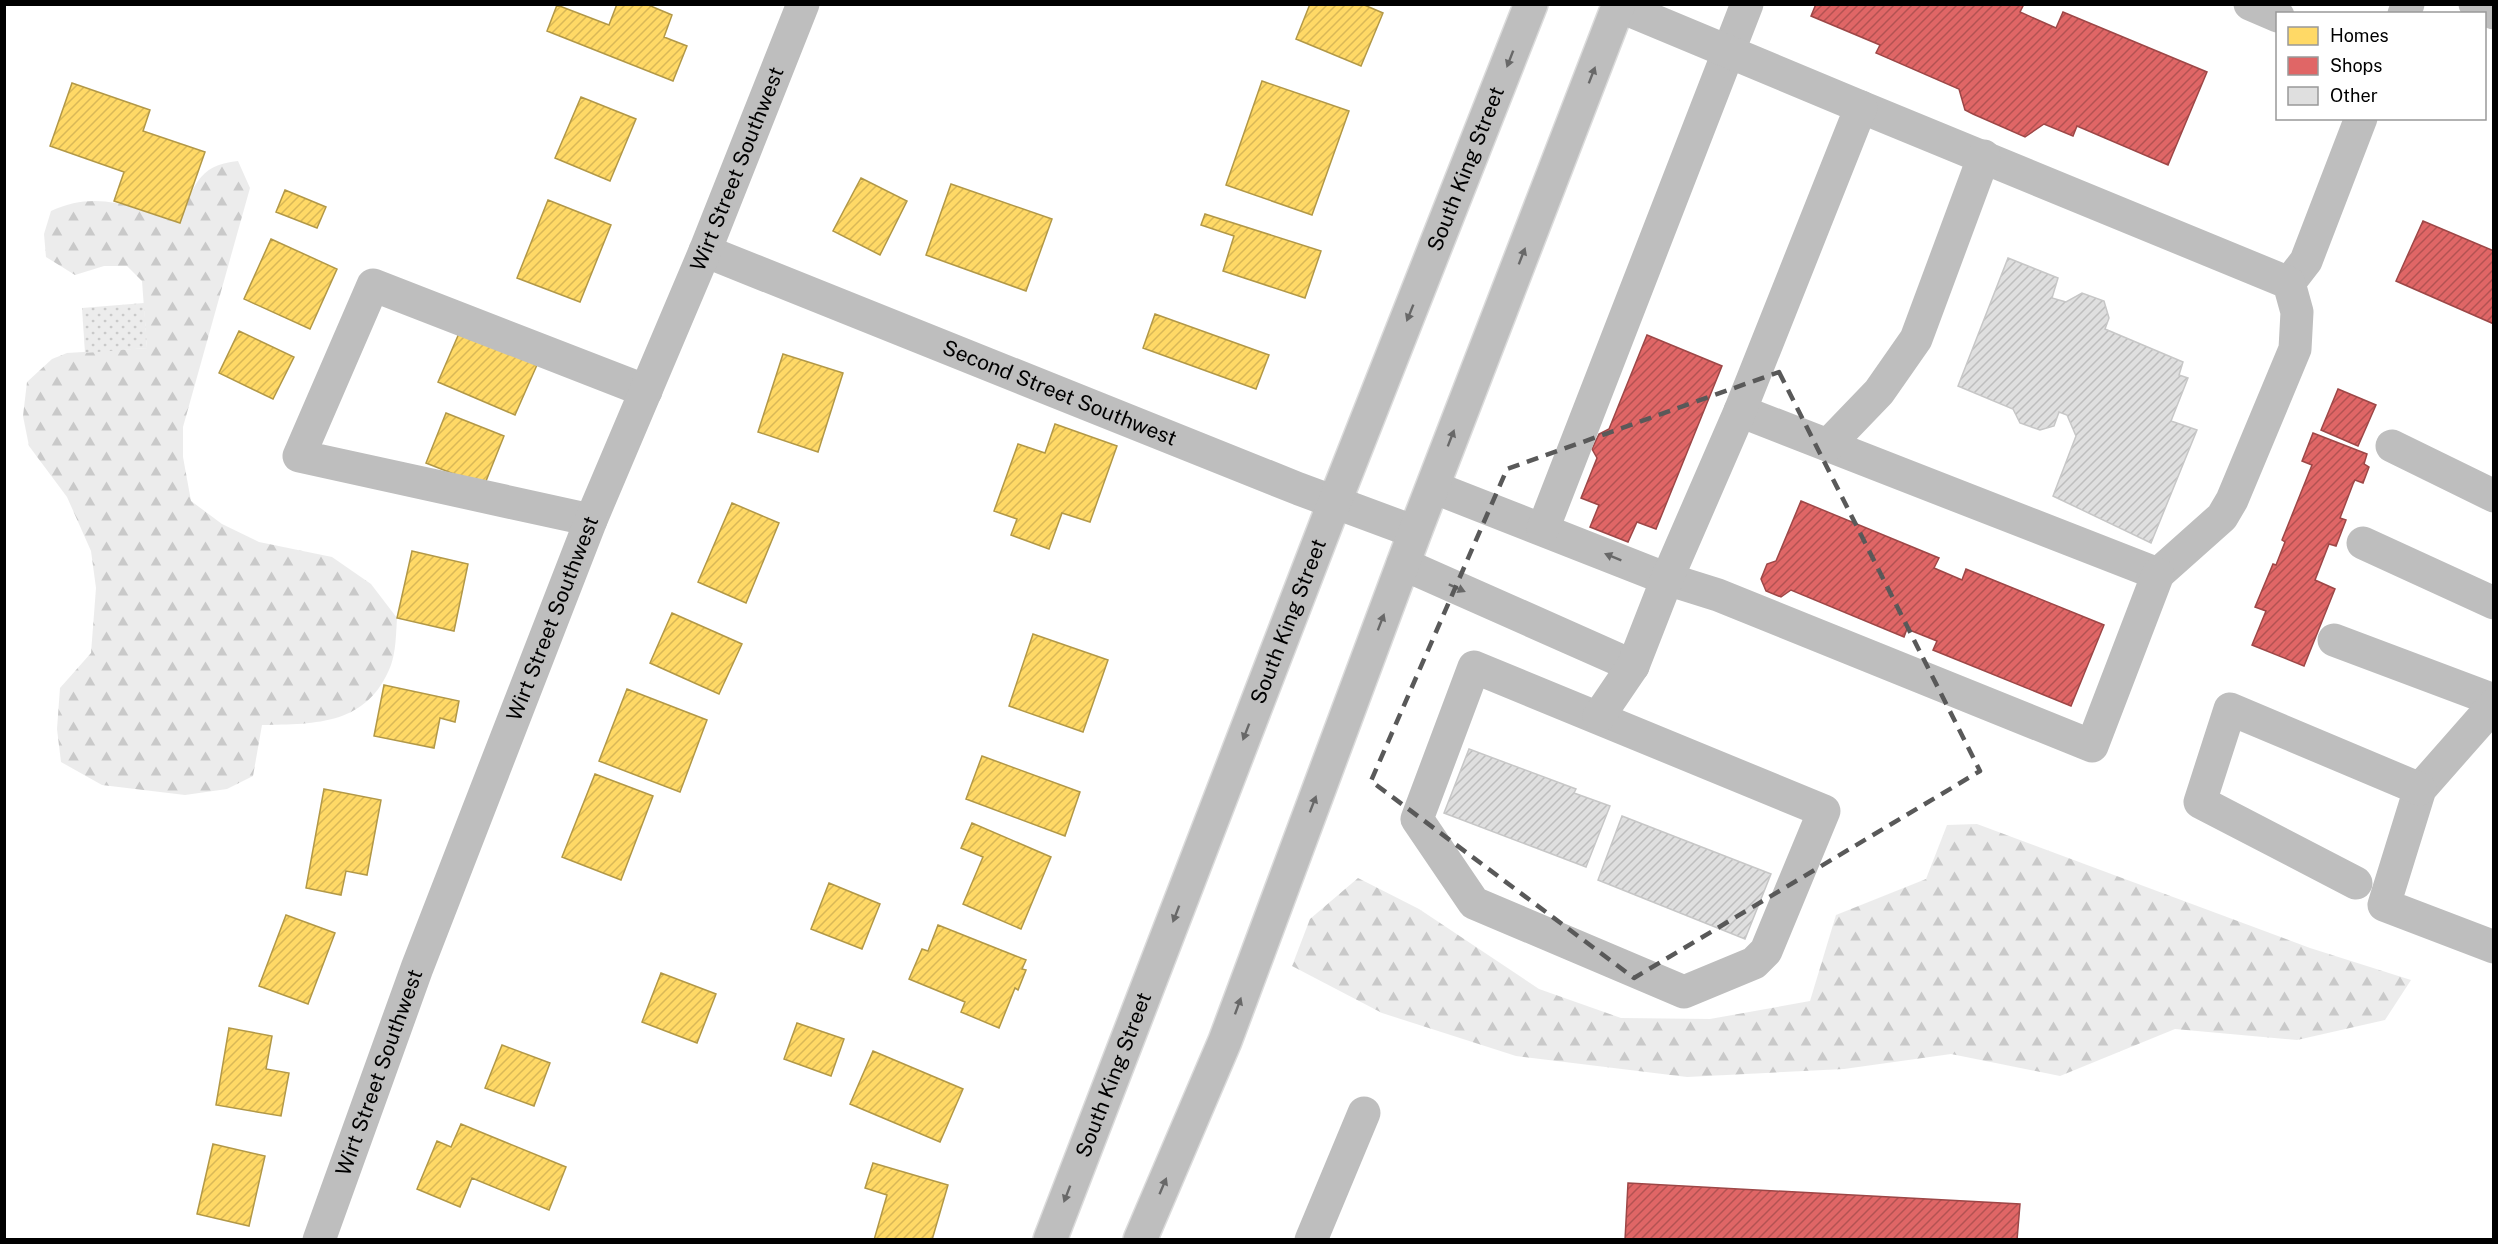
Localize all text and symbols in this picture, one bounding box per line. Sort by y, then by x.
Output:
legend [2276,12,2486,120]
text: Homes [2330,25,2389,46]
one-way arrow [1505,50,1514,68]
text: Shops [2330,55,2382,76]
street label: Wirt Street Southwest [685,63,789,275]
one-way arrow [1587,65,1597,83]
street label: South King Street [1422,83,1509,255]
text: Other [2330,85,2378,106]
one-way arrow [1517,247,1527,265]
one-way arrow [1405,305,1415,323]
street label: Second Street Southwest [939,334,1181,451]
one-way arrow [1447,429,1457,447]
street label: Wirt Street Southwest [501,512,603,724]
street label: South King Street [1245,535,1331,707]
one-way arrow [1603,552,1621,562]
one-way arrow [1448,583,1465,592]
one-way arrow [1377,613,1387,631]
one-way arrow [1241,723,1250,741]
one-way arrow [1308,795,1318,813]
one-way arrow [1170,905,1180,923]
street label: Wirt Street Southwest [330,966,428,1179]
street label: South King Street [1070,989,1156,1161]
one-way arrow [1233,997,1243,1015]
one-way arrow [1158,1176,1168,1194]
one-way arrow [1062,1185,1072,1203]

